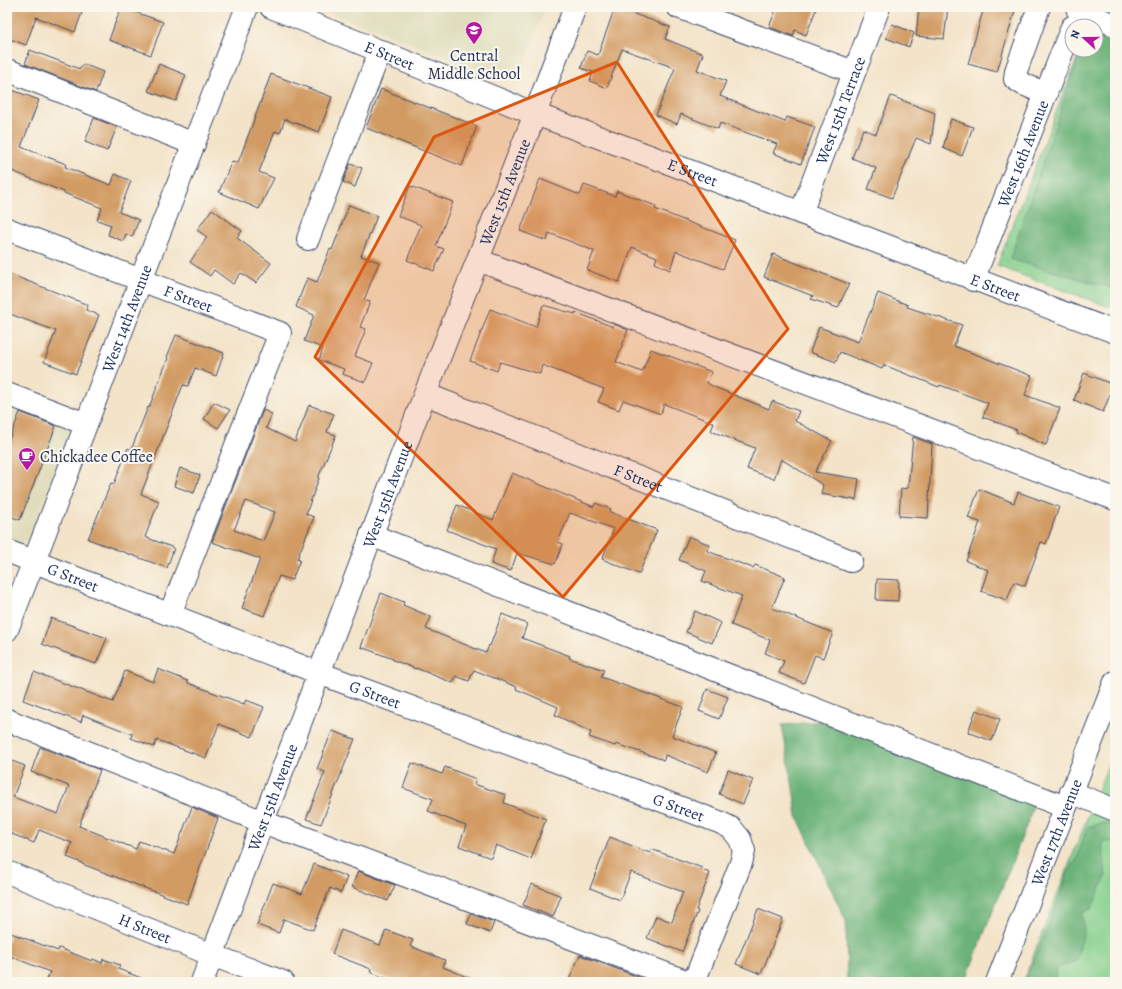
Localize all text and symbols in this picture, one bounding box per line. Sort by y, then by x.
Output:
north arrow [1064,18,1104,58]
school or university icon: Central Middle School [464,20,484,45]
text: N [1067,28,1084,41]
street label: E Street [361,36,417,76]
place label: Central Middle School [428,45,520,85]
street label: West 15th Terrace [810,54,871,168]
street label: West 16th Avenue [992,97,1054,211]
street label: West 15th Avenue [474,136,536,250]
street label: E Street [664,154,721,192]
street label: West 14th Avenue [97,262,158,376]
street label: E Street [967,269,1023,308]
street label: F Street [160,280,216,318]
street label: West 15th Avenue [357,438,418,552]
cafe icon: Chickadee Coffee [17,446,37,471]
place label: Chickadee Coffee [40,446,153,468]
street label: F Street [610,459,665,498]
street label: G Street [44,558,102,598]
street label: G Street [346,675,404,714]
street label: West 15th Avenue [242,741,303,855]
street label: West 17th Avenue [1026,776,1088,890]
street label: G Street [650,788,707,828]
street label: H Street [115,908,174,949]

